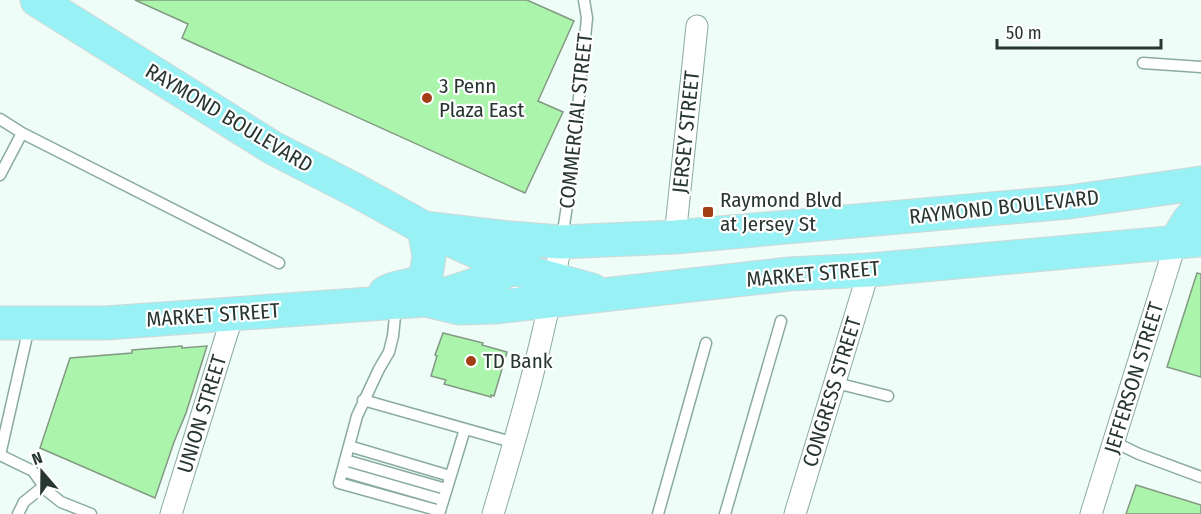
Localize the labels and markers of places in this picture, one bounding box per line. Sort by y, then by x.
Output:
place label: 3 Penn Plaza East [439,73,524,123]
marker: 3 Penn Plaza East [420,91,434,105]
place label: Raymond Blvd at Jersey St [720,187,842,237]
marker: Raymond Blvd at Jersey St [701,205,715,219]
place label: TD Bank [483,348,553,374]
marker: TD Bank [464,354,478,368]

